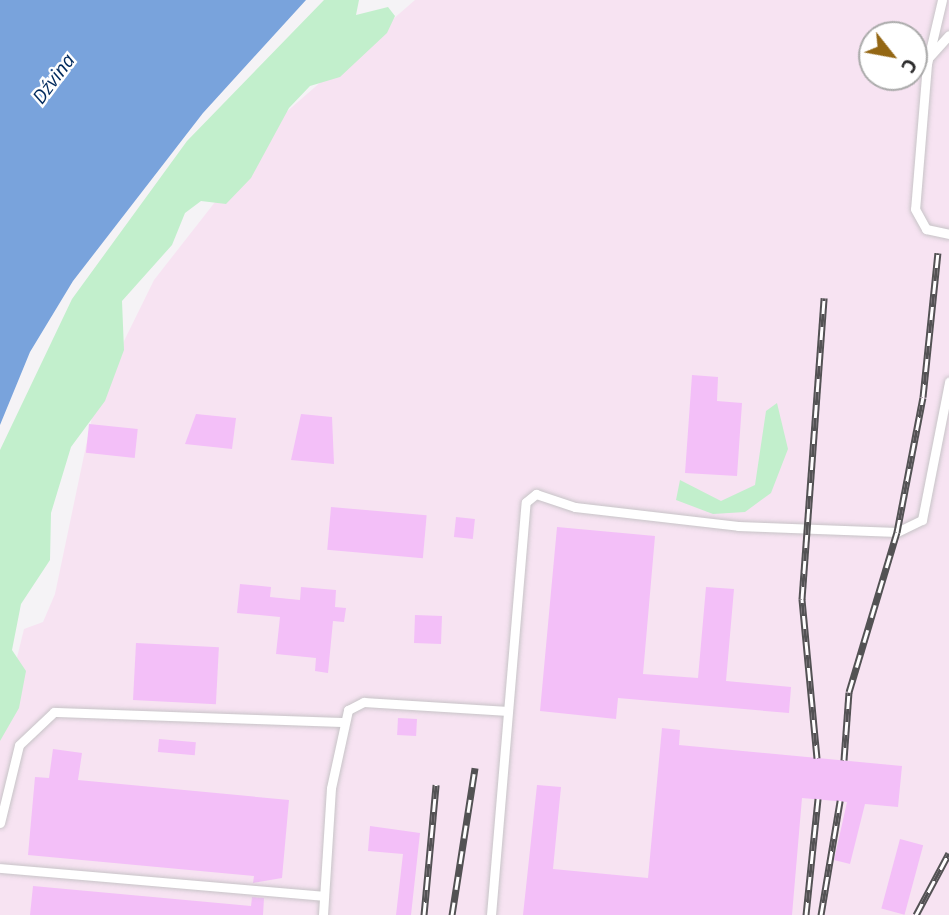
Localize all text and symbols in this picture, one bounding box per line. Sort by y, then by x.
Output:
north arrow [858,21,928,91]
water label: Dźvina [28,50,80,108]
text: С [895,54,924,78]

